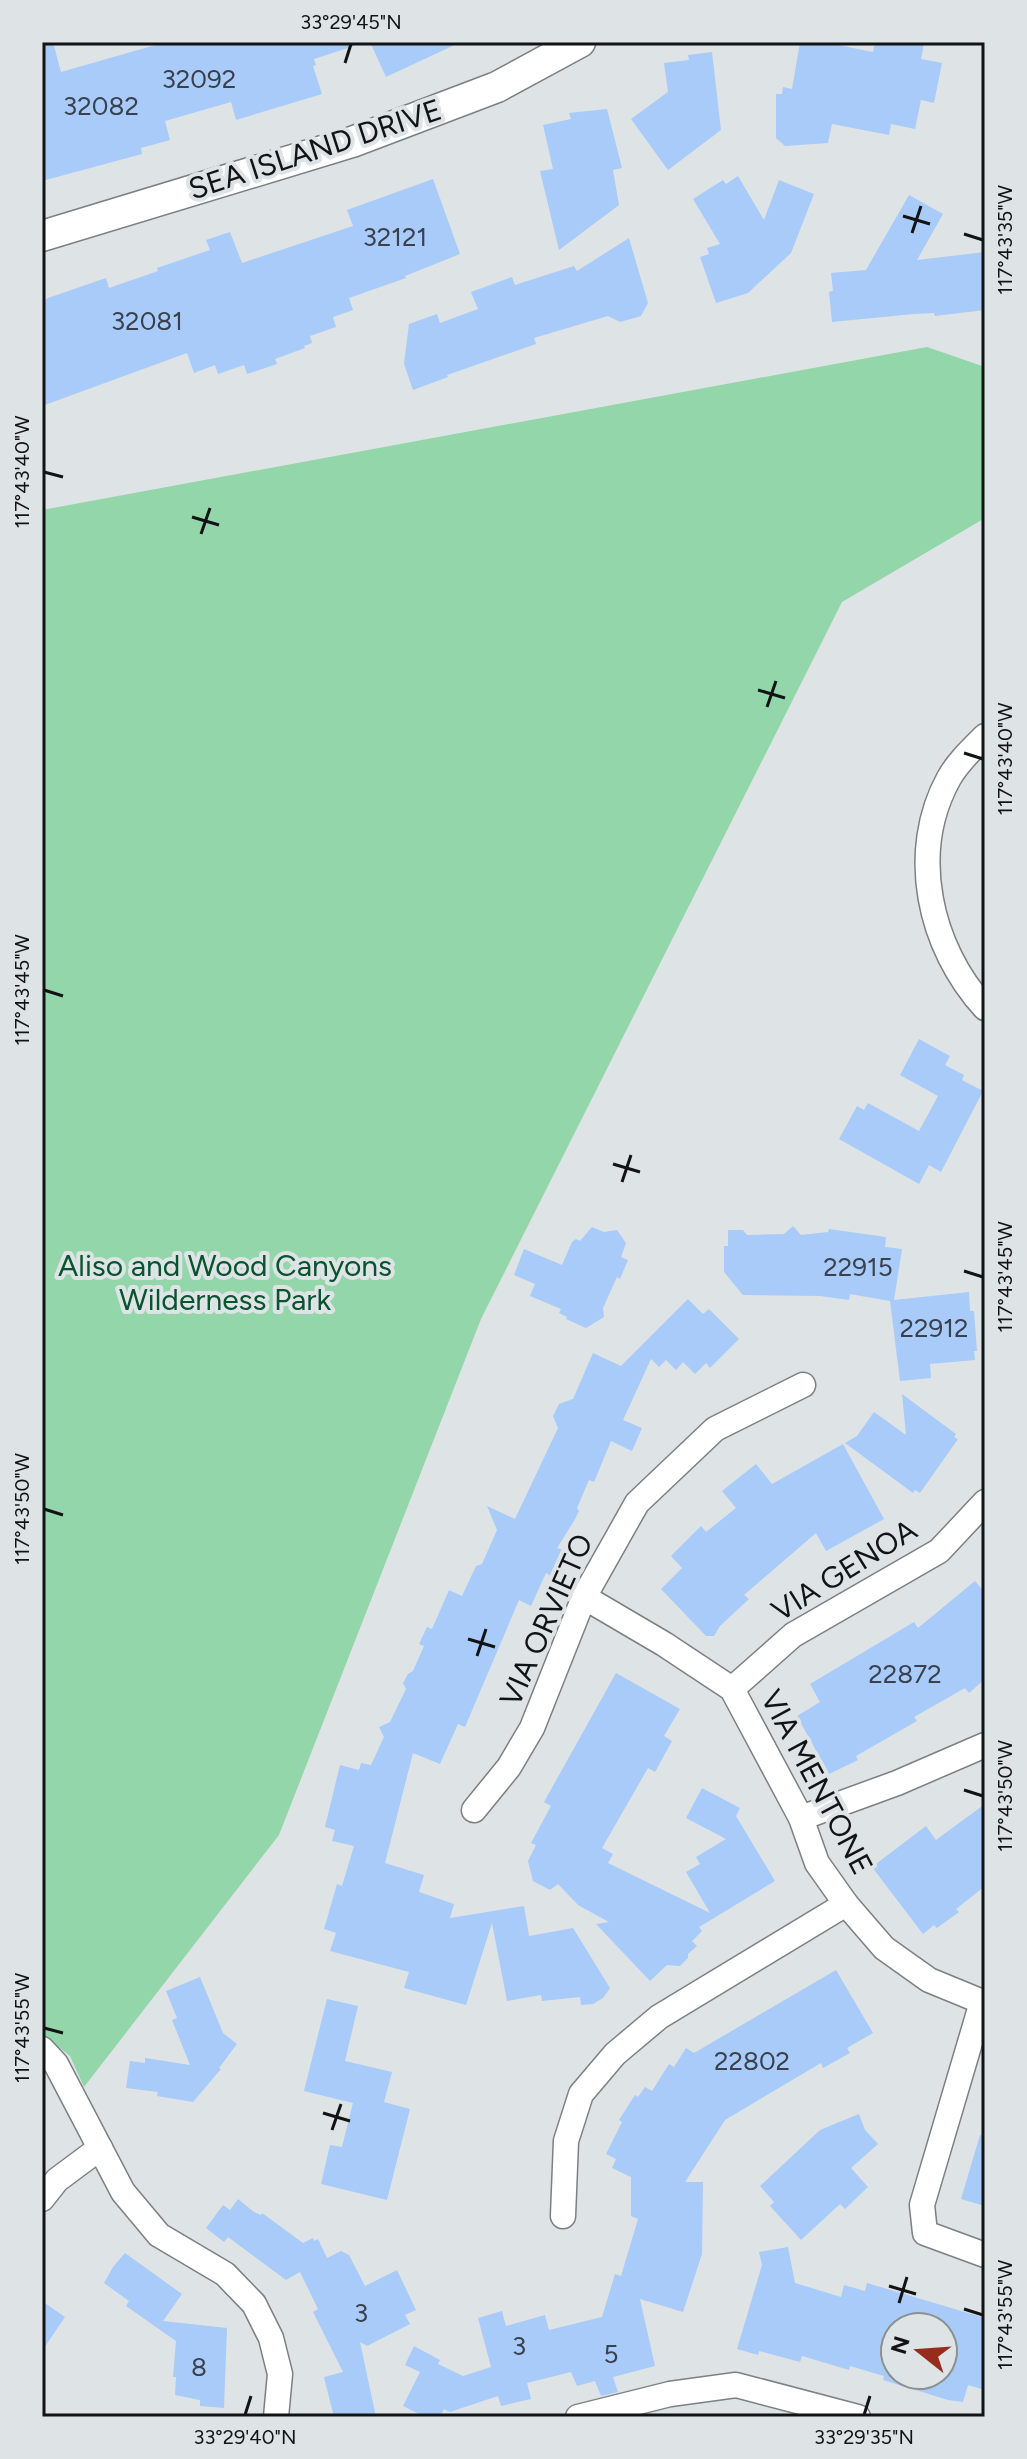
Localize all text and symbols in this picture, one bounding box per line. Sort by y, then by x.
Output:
text: 33°29'45"N [300,10,402,34]
house number: 32092 [162,63,236,95]
house number: 32082 [63,90,139,122]
street label: SEA ISLAND DRIVE [184,91,446,207]
text: 117°43'35"W [993,185,1017,295]
house number: 32121 [363,221,427,253]
house number: 32081 [111,305,183,337]
text: 117°43'40"W [10,416,34,528]
text: 117°43'40"W [993,703,1017,815]
text: 117°43'45"W [10,934,34,1046]
text: 117°43'45"W [993,1221,1017,1333]
park label: Aliso and Wood Canyons Wilderness Park [58,1247,392,1318]
house number: 22915 [823,1251,893,1283]
house number: 22912 [899,1312,969,1344]
text: 117°43'50"W [10,1453,34,1565]
street label: VIA GENOA [765,1510,924,1629]
street label: VIA ORVIETO [491,1528,601,1712]
house number: 22872 [868,1658,942,1690]
street label: VIA MENTONE [753,1683,881,1881]
text: 117°43'50"W [993,1740,1017,1852]
text: 117°43'55"W [10,1973,34,2083]
house number: 22802 [714,2045,790,2077]
text: 117°43'55"W [993,2260,1017,2370]
house number: 3 [354,2297,368,2329]
north arrow [879,2311,959,2391]
house number: 3 [512,2330,526,2362]
text: N [885,2333,916,2357]
house number: 5 [604,2338,618,2370]
house number: 8 [191,2351,207,2383]
text: 33°29'40"N [194,2425,296,2449]
text: 33°29'35"N [814,2425,914,2449]

